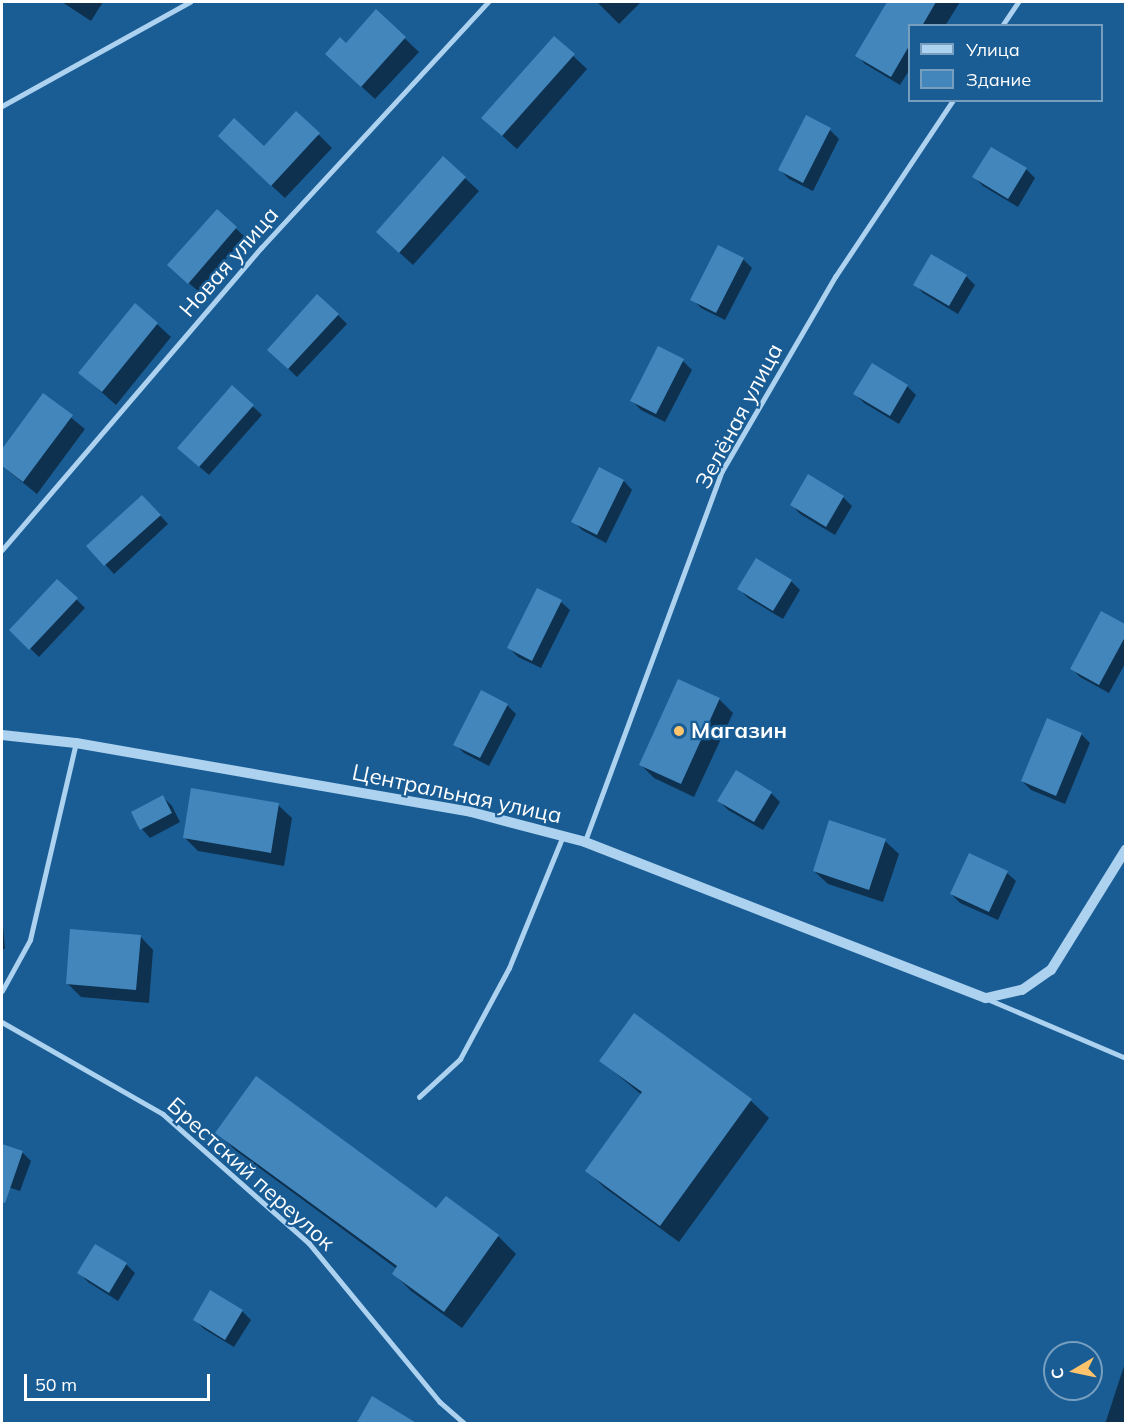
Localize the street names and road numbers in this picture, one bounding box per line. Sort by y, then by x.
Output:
street label: Новая улица [174,202,284,322]
street label: Зелёная улица [690,339,788,493]
street label: Центральная улица [350,759,564,829]
street label: Брестский переулок [162,1092,340,1256]

